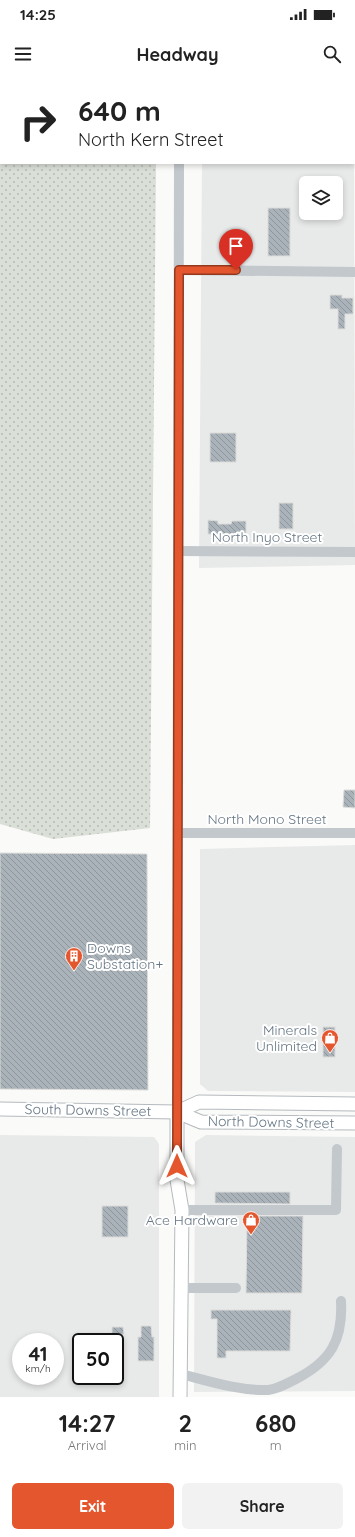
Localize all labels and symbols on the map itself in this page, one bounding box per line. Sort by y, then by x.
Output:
pin [219,229,253,270]
street label: North Inyo Street [212,528,322,546]
street label: North Mono Street [207,810,327,828]
place label: Downs Substation+ [87,939,163,973]
building icon: Downs Substation+ [64,946,84,971]
place label: Minerals Unlimited [256,1021,317,1055]
shop icon: Minerals Unlimited [320,1028,340,1053]
street label: South Downs Street [24,1100,152,1120]
street label: North Downs Street [208,1112,335,1132]
position arrow [156,1145,198,1187]
shop icon: Ace Hardware [241,1210,261,1235]
place label: Ace Hardware [146,1211,238,1229]
speed limit sign: 50 [72,1333,124,1385]

